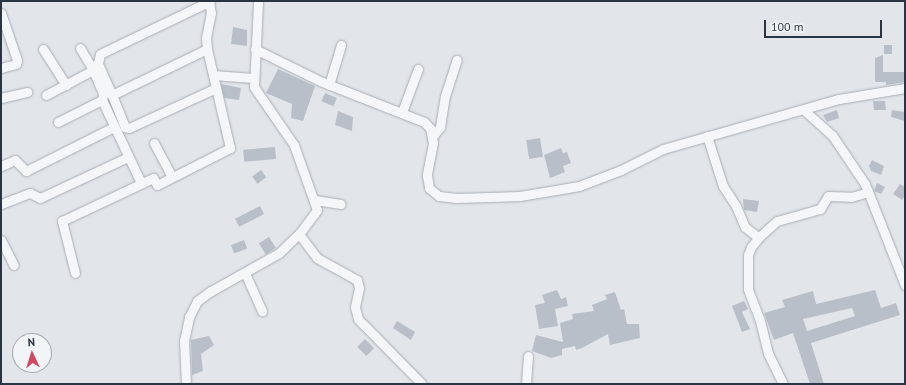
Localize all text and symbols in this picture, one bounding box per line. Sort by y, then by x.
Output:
scale bar [766,12,884,38]
text: 100 m [771,19,804,34]
north arrow [12,333,52,373]
text: N [27,335,35,349]

